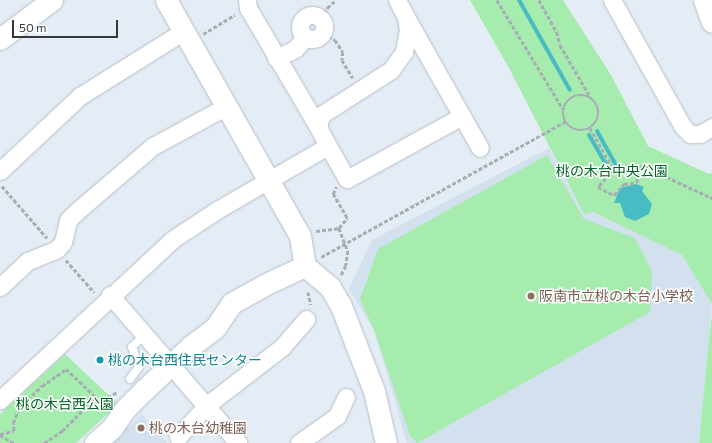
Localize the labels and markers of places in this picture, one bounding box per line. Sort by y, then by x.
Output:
place label: 阪南市立桃の木台小学校 [539,288,693,304]
marker: 阪南市立桃の木台小学校 [526,291,536,301]
place label: 桃の木台西住民センター [108,352,262,368]
marker: 桃の木台西住民センター [95,355,105,365]
place label: 桃の木台幼稚園 [149,420,247,436]
marker: 桃の木台幼稚園 [136,423,146,433]

